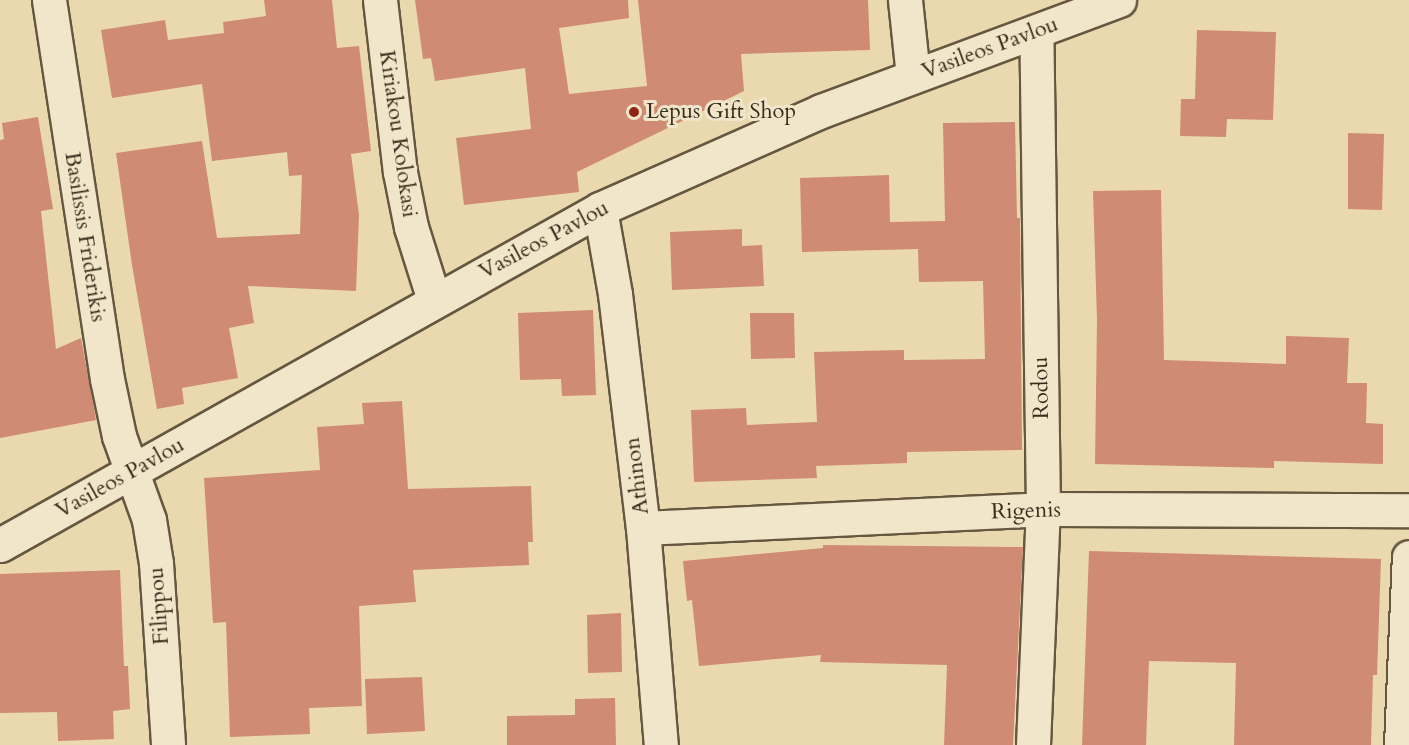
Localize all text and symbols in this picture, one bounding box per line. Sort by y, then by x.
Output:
street label: Vasileos Pavlou [918,11,1062,85]
street label: Kiriakou Kolokasi [373,49,423,219]
place label: Lepus Gift Shop [646,99,796,125]
marker: Lepus Gift Shop [627,105,641,119]
street label: Basilissis Friderikis [59,150,111,324]
street label: Vasileos Pavlou [475,195,613,285]
street label: Rodou [1027,356,1055,420]
street label: Vasileos Pavlou [51,432,189,524]
street label: Athinon [619,436,655,516]
street label: Rigenis [991,497,1061,525]
street label: Filippou [143,566,175,646]

